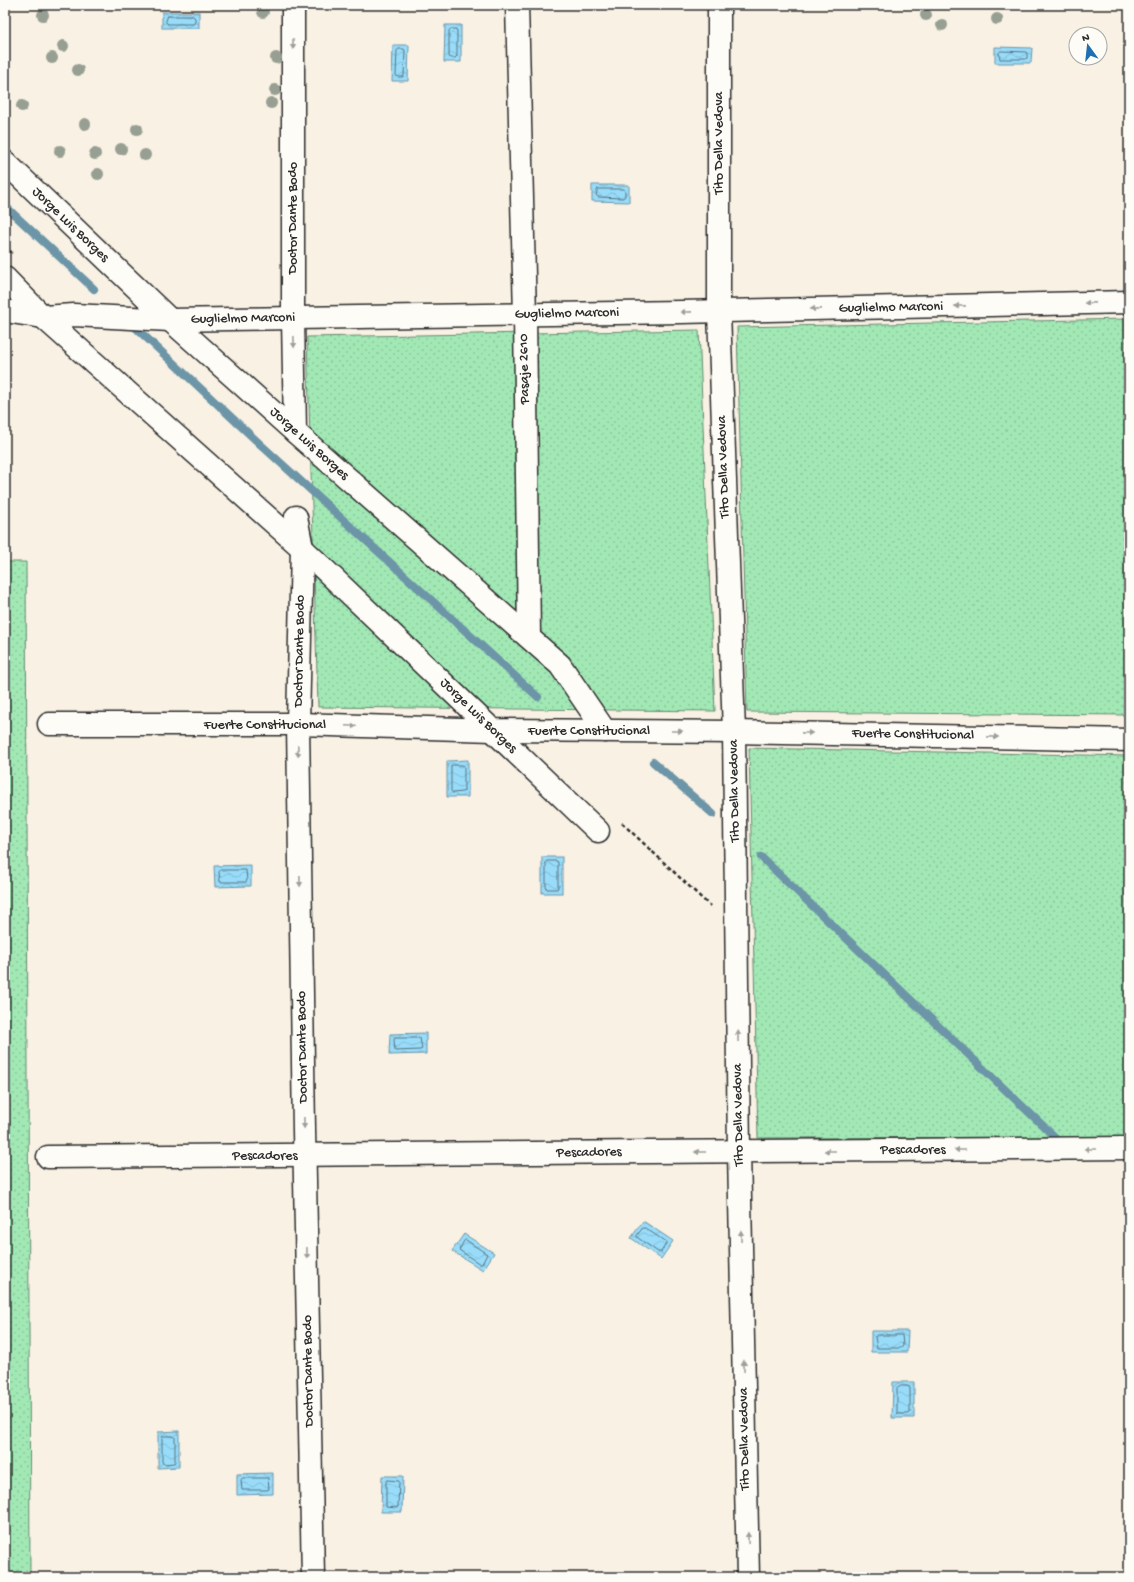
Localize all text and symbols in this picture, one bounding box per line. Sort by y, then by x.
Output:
north arrow [1068,26,1108,66]
text: N [1081,32,1091,45]
one-way arrow [290,38,296,51]
street label: Tito Della Vedova [711,90,728,195]
street label: Doctor Dante Bodo [285,162,302,275]
street label: Jorge Luis Borges [28,184,113,267]
street label: Guglielmo Marconi [839,299,943,317]
one-way arrow [1083,300,1096,306]
one-way arrow [953,303,966,309]
street label: Guglielmo Marconi [515,305,619,323]
one-way arrow [810,306,822,313]
one-way arrow [679,309,692,315]
street label: Guglielmo Marconi [191,310,295,328]
street label: Pasaje 2610 [516,334,534,405]
one-way arrow [290,336,297,348]
street label: Jorge Luis Borges [266,404,353,485]
street label: Tito Della Vedova [714,414,734,520]
street label: Doctor Dante Bodo [291,595,309,708]
street label: Jorge Luis Borges [436,675,521,758]
street label: Fuerte Constitucional [203,717,326,734]
one-way arrow [345,723,358,729]
street label: Fuerte Constitucional [527,723,650,740]
street label: Fuerte Constitucional [851,725,974,745]
one-way arrow [671,728,684,734]
one-way arrow [801,730,814,736]
one-way arrow [987,734,1000,740]
street label: Tito Della Vedova [726,738,744,844]
one-way arrow [295,745,302,757]
one-way arrow [297,875,304,887]
street label: Doctor Dante Bodo [294,991,312,1104]
one-way arrow [735,1029,741,1042]
street label: Tito Della Vedova [730,1062,748,1168]
one-way arrow [301,1117,307,1130]
street label: Pescadores [879,1142,947,1159]
street label: Pescadores [555,1144,623,1162]
one-way arrow [1083,1146,1096,1152]
one-way arrow [953,1147,966,1153]
street label: Pescadores [231,1148,299,1165]
one-way arrow [823,1148,836,1154]
one-way arrow [693,1149,706,1155]
one-way arrow [738,1229,744,1242]
one-way arrow [304,1247,310,1260]
street label: Doctor Dante Bodo [300,1315,318,1428]
one-way arrow [741,1359,747,1372]
street label: Tito Della Vedova [736,1386,754,1492]
one-way arrow [744,1532,751,1544]

